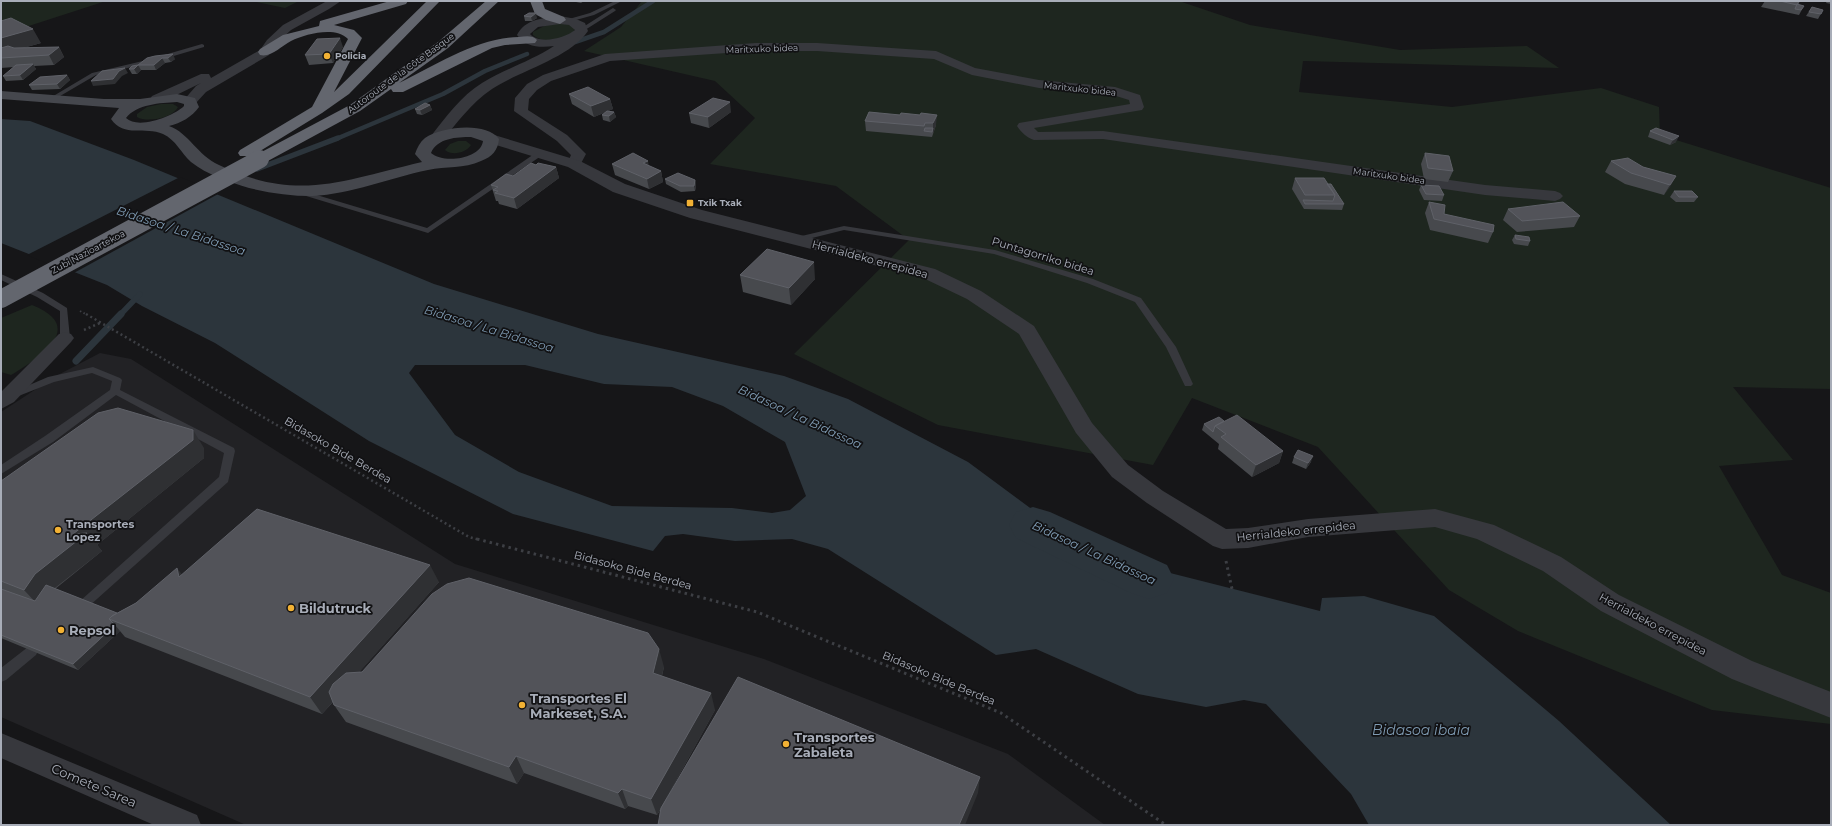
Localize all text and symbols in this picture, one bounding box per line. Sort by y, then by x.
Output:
street label: Autoroute de la Côte Basque [345,30,457,115]
street label: Maritxuko bidea [725,42,798,55]
place label: Policia [335,50,366,61]
marker: Policia [322,51,332,61]
street label: Maritxuko bidea [1043,79,1117,98]
street label: Maritxuko bidea [1352,165,1426,186]
place label: Txik Txak [698,197,742,208]
marker: Txik Txak [685,198,695,208]
water label: Bidasoa / La Bidassoa [115,203,247,258]
street label: Zubi Nazioartekoa [49,227,127,276]
street label: Puntagorriko bidea [990,234,1096,278]
street label: Herrialdeko errepidea [810,237,930,281]
water label: Bidasoa / La Bidassoa [423,302,556,355]
water label: Bidasoa / La Bidassoa [736,381,864,452]
street label: Bidasoko Bide Berdea [282,414,394,486]
place label: Transportes Lopez [66,517,134,544]
water label: Bidasoa / La Bidassoa [1030,517,1158,588]
street label: Herrialdeko errepidea [1236,518,1356,544]
marker: Transportes Lopez [53,525,63,535]
street label: Bidasoko Bide Berdea [573,548,693,592]
street label: Herrialdeko errepidea [1597,590,1709,658]
place label: Bildutruck [299,600,372,616]
marker: Bildutruck [286,603,296,613]
place label: Repsol [69,622,115,638]
marker: Repsol [56,625,66,635]
street label: Bidasoko Bide Berdea [880,648,998,708]
place label: Transportes El Markeset, S.A. [530,690,627,721]
marker: Transportes El Markeset, S.A. [517,700,527,710]
water label: Bidasoa ibaia [1372,721,1470,739]
place label: Transportes Zabaleta [794,729,875,760]
marker: Transportes Zabaleta [781,739,791,749]
street label: Comete Sarea [49,760,139,810]

